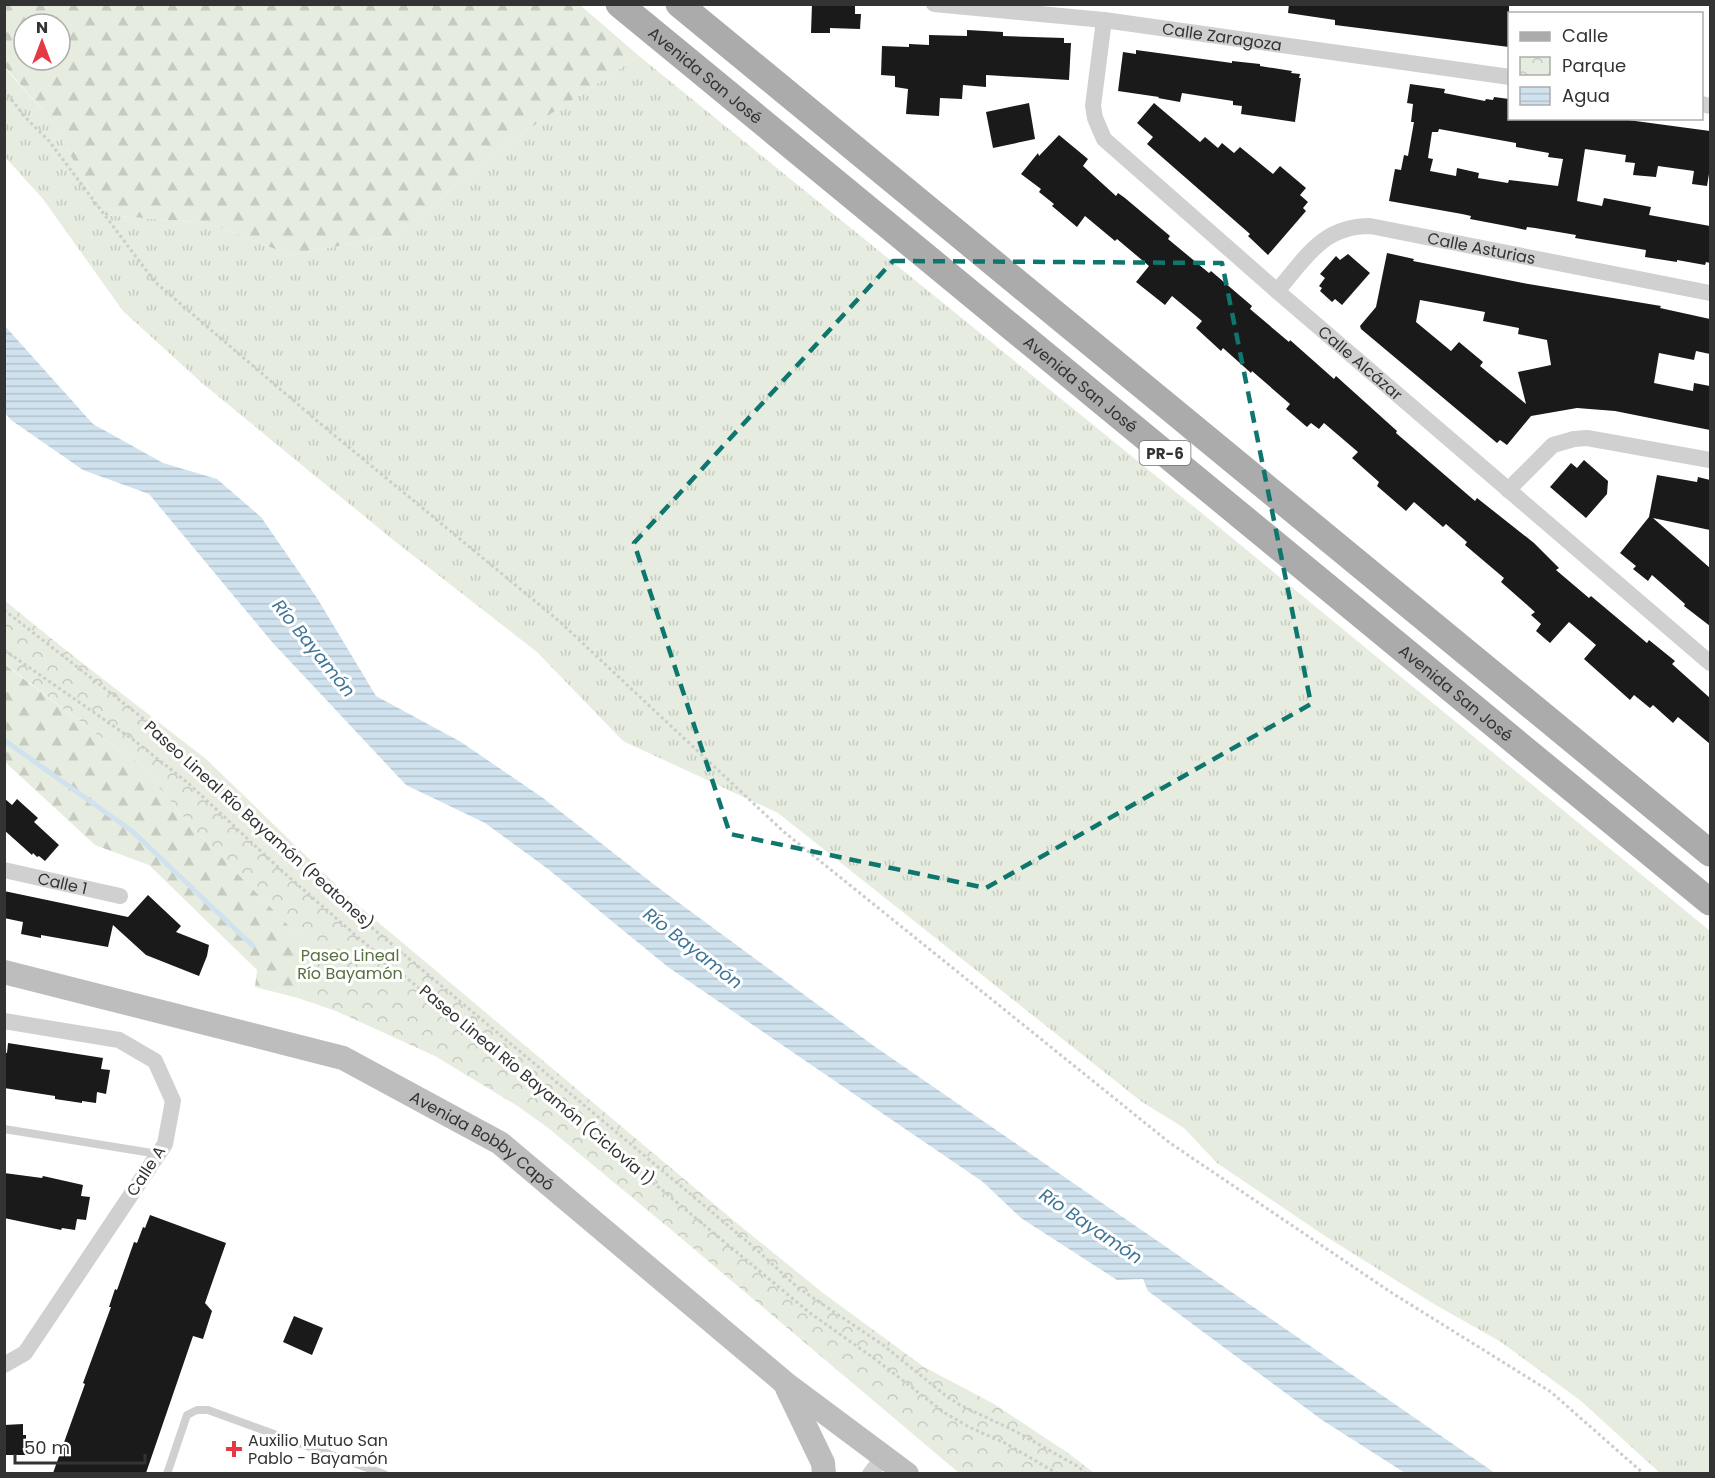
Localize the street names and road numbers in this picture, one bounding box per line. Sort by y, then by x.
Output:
street label: Calle Zaragoza [1161,17,1283,56]
street label: Avenida San José [643,21,768,129]
street label: Calle Asturias [1425,226,1537,270]
street label: Calle Alcázar [1313,320,1408,406]
street label: Avenida San José [1019,330,1143,438]
road number: PR-6 [1140,441,1190,465]
street label: Avenida San José [1394,639,1518,747]
street label: Paseo Lineal Río Bayamón (Peatones) [139,715,379,935]
street label: Calle 1 [35,866,90,900]
street label: Paseo Lineal Río Bayamón (Ciclovía 1) [414,980,660,1190]
street label: Avenida Bobby Capó [406,1085,560,1196]
street label: Calle A [121,1141,171,1201]

